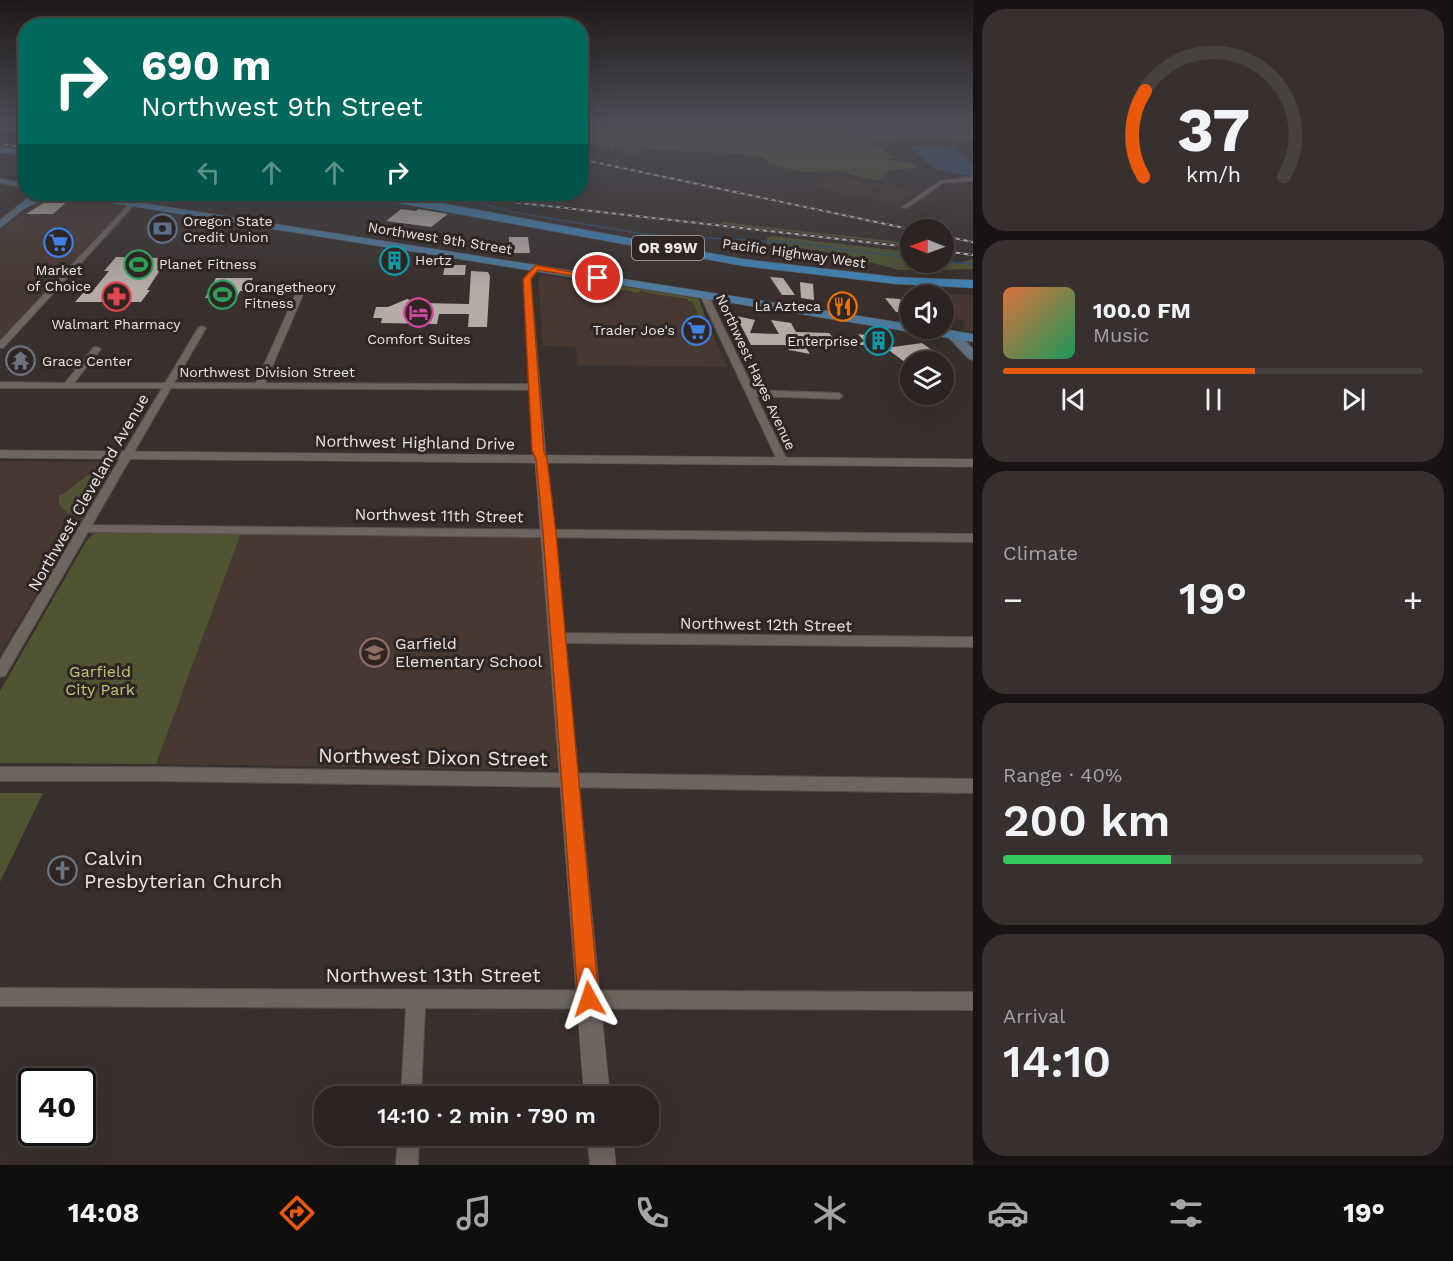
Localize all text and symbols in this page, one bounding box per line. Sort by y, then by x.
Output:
text: 690 m [141,41,271,90]
icon: right [42,42,120,120]
text: Northwest 9th Street [141,91,422,123]
text: 37 [1176,93,1250,166]
icon: left [192,156,225,189]
icon: ahead [255,156,288,189]
icon: ahead [318,156,351,189]
icon: right [381,156,414,189]
text: km/h [1185,162,1241,187]
bank icon: Oregon State Credit Union [146,213,178,245]
place label: Oregon State Credit Union [183,213,273,245]
street label: Northwest 9th Street [367,219,513,257]
north arrow [900,219,954,273]
map controls [900,219,954,405]
supermarket icon: Market of Choice [43,227,75,259]
street label: Pacific Highway West [721,235,867,271]
road number: OR 99W [632,236,704,260]
building icon: Hertz [378,244,410,276]
sports icon: Planet Fitness [122,248,154,280]
place label: Hertz [415,252,452,268]
pin [572,252,623,303]
place label: Planet Fitness [159,256,257,272]
icon: arrive [581,261,614,294]
place label: Market of Choice [27,262,91,294]
sports icon: Orangetheory Fitness [207,279,239,311]
place label: Orangetheory Fitness [244,279,337,311]
pharmacy icon: Walmart Pharmacy [100,281,132,313]
button: sound [900,285,954,339]
restaurant icon: La Azteca [826,290,858,322]
street label: Northwest Hayes Avenue [713,292,799,452]
hotel icon: Comfort Suites [403,296,435,328]
place label: La Azteca [754,298,821,314]
text: 100.0 FM [1093,298,1191,323]
supermarket icon: Trader Joe's [680,314,712,346]
place label: Walmart Pharmacy [51,316,181,332]
place label: Trader Joe's [593,322,675,338]
text: Music [1093,323,1149,347]
building icon: Enterprise [863,325,895,357]
place label: Comfort Suites [367,331,471,347]
place label: Enterprise [787,333,858,349]
temple icon: Grace Center [5,345,37,377]
button: layers [900,351,954,405]
place label: Grace Center [42,353,132,369]
street label: Northwest Division Street [179,364,355,380]
icon: previous [1057,383,1090,416]
icon: pause [1197,383,1230,416]
icon: next [1337,383,1370,416]
street label: Northwest Cleveland Avenue [24,390,153,594]
street label: Northwest Highland Drive [315,431,515,454]
street label: Northwest 11th Street [354,505,524,526]
text: Climate [1003,541,1078,565]
text: 19° [1179,572,1247,625]
text: − [1003,580,1023,619]
text: + [1403,580,1423,619]
street label: Northwest 12th Street [680,613,853,636]
place label: Garfield Elementary School [395,634,543,671]
school or university icon: Garfield Elementary School [358,636,390,668]
park label: Garfield City Park [65,662,135,699]
street label: Northwest Dixon Street [318,743,549,771]
text: Range · 40% [1003,763,1122,787]
text: 200 km [1003,794,1170,847]
place label: Calvin Presbyterian Church [84,846,282,893]
church icon: Calvin Presbyterian Church [47,854,79,886]
street label: Northwest 13th Street [325,963,541,987]
position arrow [557,967,621,1031]
text: Arrival [1003,1004,1065,1028]
text: 14:10 [1003,1035,1111,1088]
speed limit sign: 40 [18,1068,96,1146]
text: 14:10 · 2 min · 790 m [377,1103,596,1128]
icon: directions [276,1192,318,1234]
icon: music [453,1192,495,1234]
icon: phone [631,1192,673,1234]
icon: climate [809,1192,851,1234]
icon: car [987,1192,1029,1234]
icon: filters [1165,1192,1207,1234]
text: 14:08 [68,1197,140,1229]
text: 19° [1343,1197,1385,1229]

